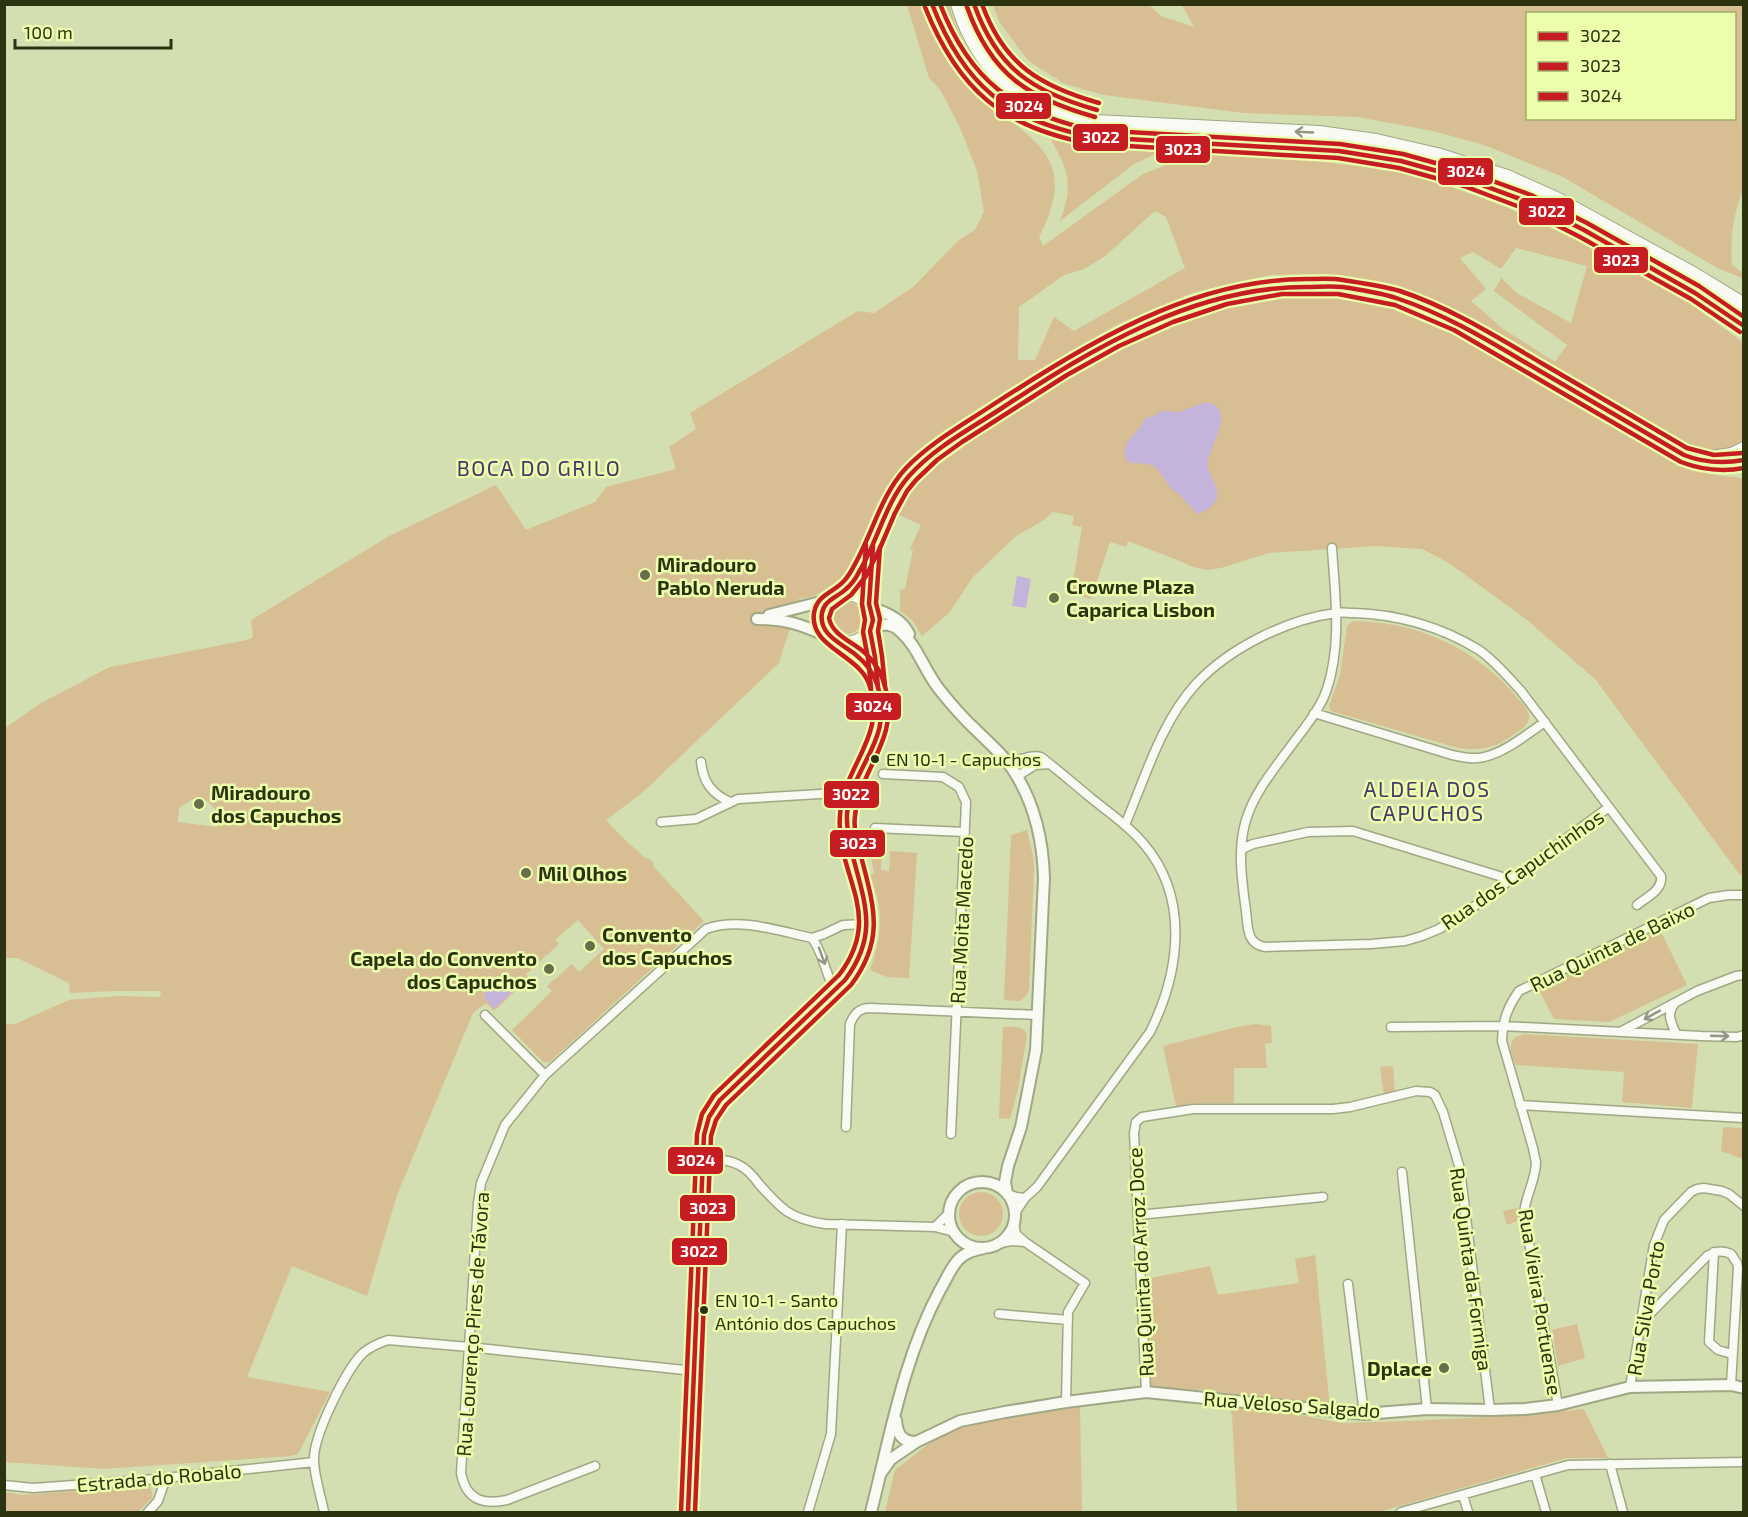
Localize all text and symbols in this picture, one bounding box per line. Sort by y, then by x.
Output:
scale bar [15,12,171,50]
legend [1526,12,1736,120]
text: 100 m [24,21,73,43]
text: 3022 [1580,24,1621,46]
text: 3023 [1580,54,1621,76]
text: 3024 [1580,84,1622,106]
line badge: 3024 [995,92,1052,120]
text: 3024 [1005,96,1043,115]
line badge: 3022 [1072,123,1129,152]
text: 3022 [1082,127,1120,146]
one-way arrow [1294,127,1314,138]
line badge: 3023 [1155,135,1211,164]
text: 3023 [1164,139,1202,158]
line badge: 3024 [1437,157,1494,186]
text: 3024 [1447,161,1485,180]
line badge: 3022 [1518,197,1575,226]
text: 3022 [1528,201,1566,220]
line badge: 3023 [1593,246,1649,274]
text: 3023 [1602,250,1640,269]
district label: BOCA DO GRILO [457,455,621,480]
place label: Miradouro Pablo Neruda [657,552,785,599]
marker: Miradouro Pablo Neruda [638,568,652,582]
place label: Crowne Plaza Caparica Lisbon [1066,574,1215,621]
marker: Crowne Plaza Caparica Lisbon [1047,591,1061,605]
line badge: 3024 [845,692,902,721]
text: 3024 [854,696,892,715]
place label: EN 10-1 - Capuchos [886,748,1041,770]
marker: EN 10-1 - Capuchos [869,753,881,765]
district label: ALDEIA DOS CAPUCHOS [1363,776,1491,825]
place label: Miradouro dos Capuchos [211,780,341,827]
line badge: 3022 [823,780,880,809]
text: 3022 [832,784,870,803]
marker: Miradouro dos Capuchos [192,797,206,811]
street label: Rua dos Capuchinhos [1436,804,1608,934]
line badge: 3023 [829,829,886,858]
text: 3023 [839,833,877,852]
street label: Rua Moita Macedo [945,836,977,1004]
place label: Mil Olhos [538,861,627,885]
marker: Mil Olhos [519,866,533,880]
street label: Rua Quinta de Baixo [1526,896,1698,996]
place label: Convento dos Capuchos [602,922,732,969]
marker: Convento dos Capuchos [583,939,597,953]
place label: Capela do Convento dos Capuchos [350,946,537,993]
one-way arrow [817,946,828,965]
marker: Capela do Convento dos Capuchos [542,962,556,976]
one-way arrow [1644,1009,1661,1021]
one-way arrow [1710,1031,1730,1042]
line badge: 3024 [667,1146,724,1175]
street label: Rua Quinta do Arroz Doce [1122,1147,1158,1377]
text: 3024 [677,1150,715,1169]
street label: Rua Quinta da Formiga [1446,1166,1498,1372]
street label: Rua Lourenço Pires de Távora [451,1191,494,1457]
line badge: 3023 [679,1194,736,1222]
text: 3023 [689,1198,727,1217]
street label: Rua Vieira Portuense [1514,1207,1568,1397]
line badge: 3022 [671,1237,728,1266]
street label: Rua Silva Porto [1621,1239,1669,1377]
text: 3022 [680,1241,718,1260]
place label: EN 10-1 - Santo António dos Capuchos [715,1289,896,1334]
marker: EN 10-1 - Santo António dos Capuchos [698,1304,710,1316]
place label: Dplace [1367,1356,1432,1380]
marker: Dplace [1437,1361,1451,1375]
street label: Rua Veloso Salgado [1203,1386,1381,1422]
street label: Estrada do Robalo [76,1458,242,1496]

